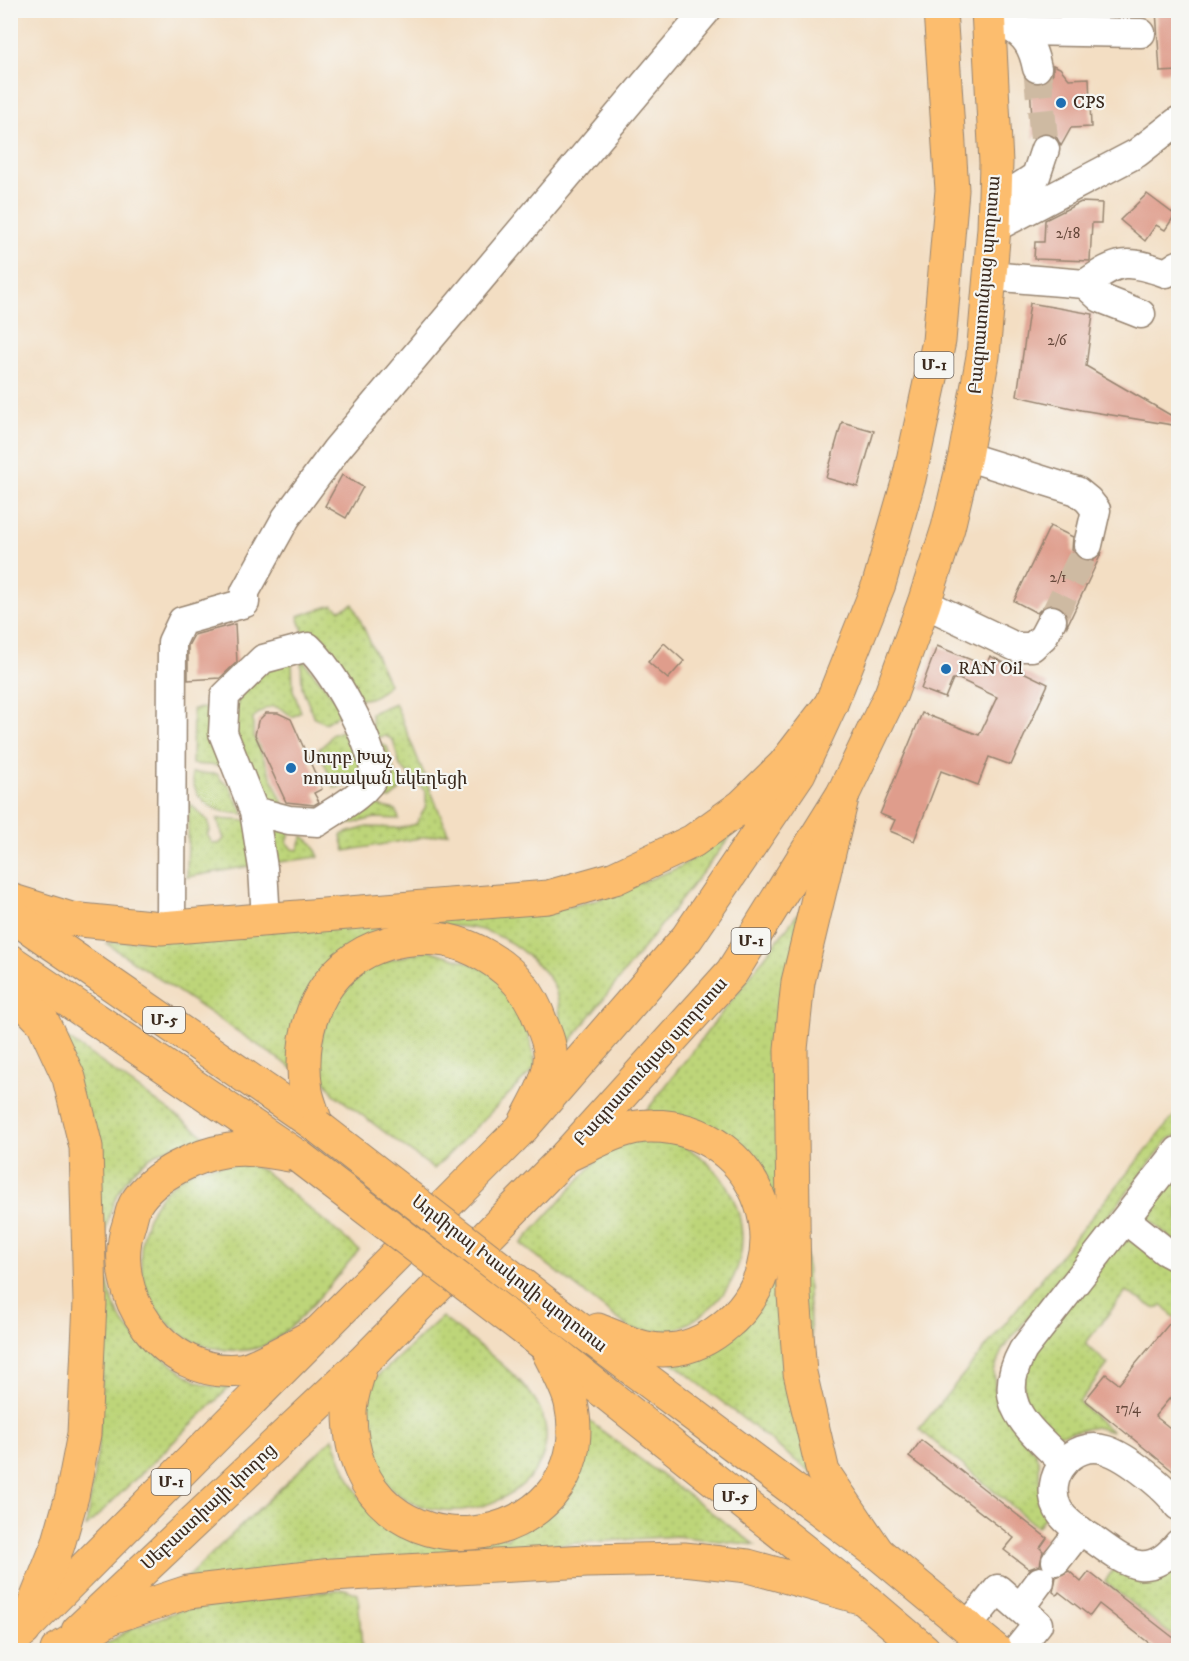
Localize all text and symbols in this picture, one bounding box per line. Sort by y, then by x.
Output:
place label: CPS [1073,92,1105,114]
marker: CPS [1054,96,1068,110]
street label: Բագրատունյաց պողոտա [964,174,1006,395]
house number: 2/18 [1056,224,1080,243]
house number: 2/6 [1047,331,1068,350]
road number: Մ-1 [914,352,954,378]
house number: 2/1 [1050,568,1066,587]
place label: RAN Oil [958,658,1023,680]
marker: RAN Oil [939,662,953,676]
place label: Սուրբ Խաչ ռուսական եկեղեցի [303,747,467,790]
marker: Սուրբ Խաչ ռուսական եկեղեցի [284,761,298,775]
road number: Մ-1 [732,928,771,954]
street label: Բագրատունյաց պողոտա [569,973,733,1151]
road number: Մ-5 [143,1007,185,1033]
street label: Ադմիրալ Իսակովի պողոտա [407,1191,612,1357]
house number: 17/4 [1115,1399,1141,1418]
street label: Սեբաստիայի փողոց [137,1439,281,1575]
road number: Մ-1 [152,1469,190,1495]
road number: Մ-5 [714,1484,756,1510]

